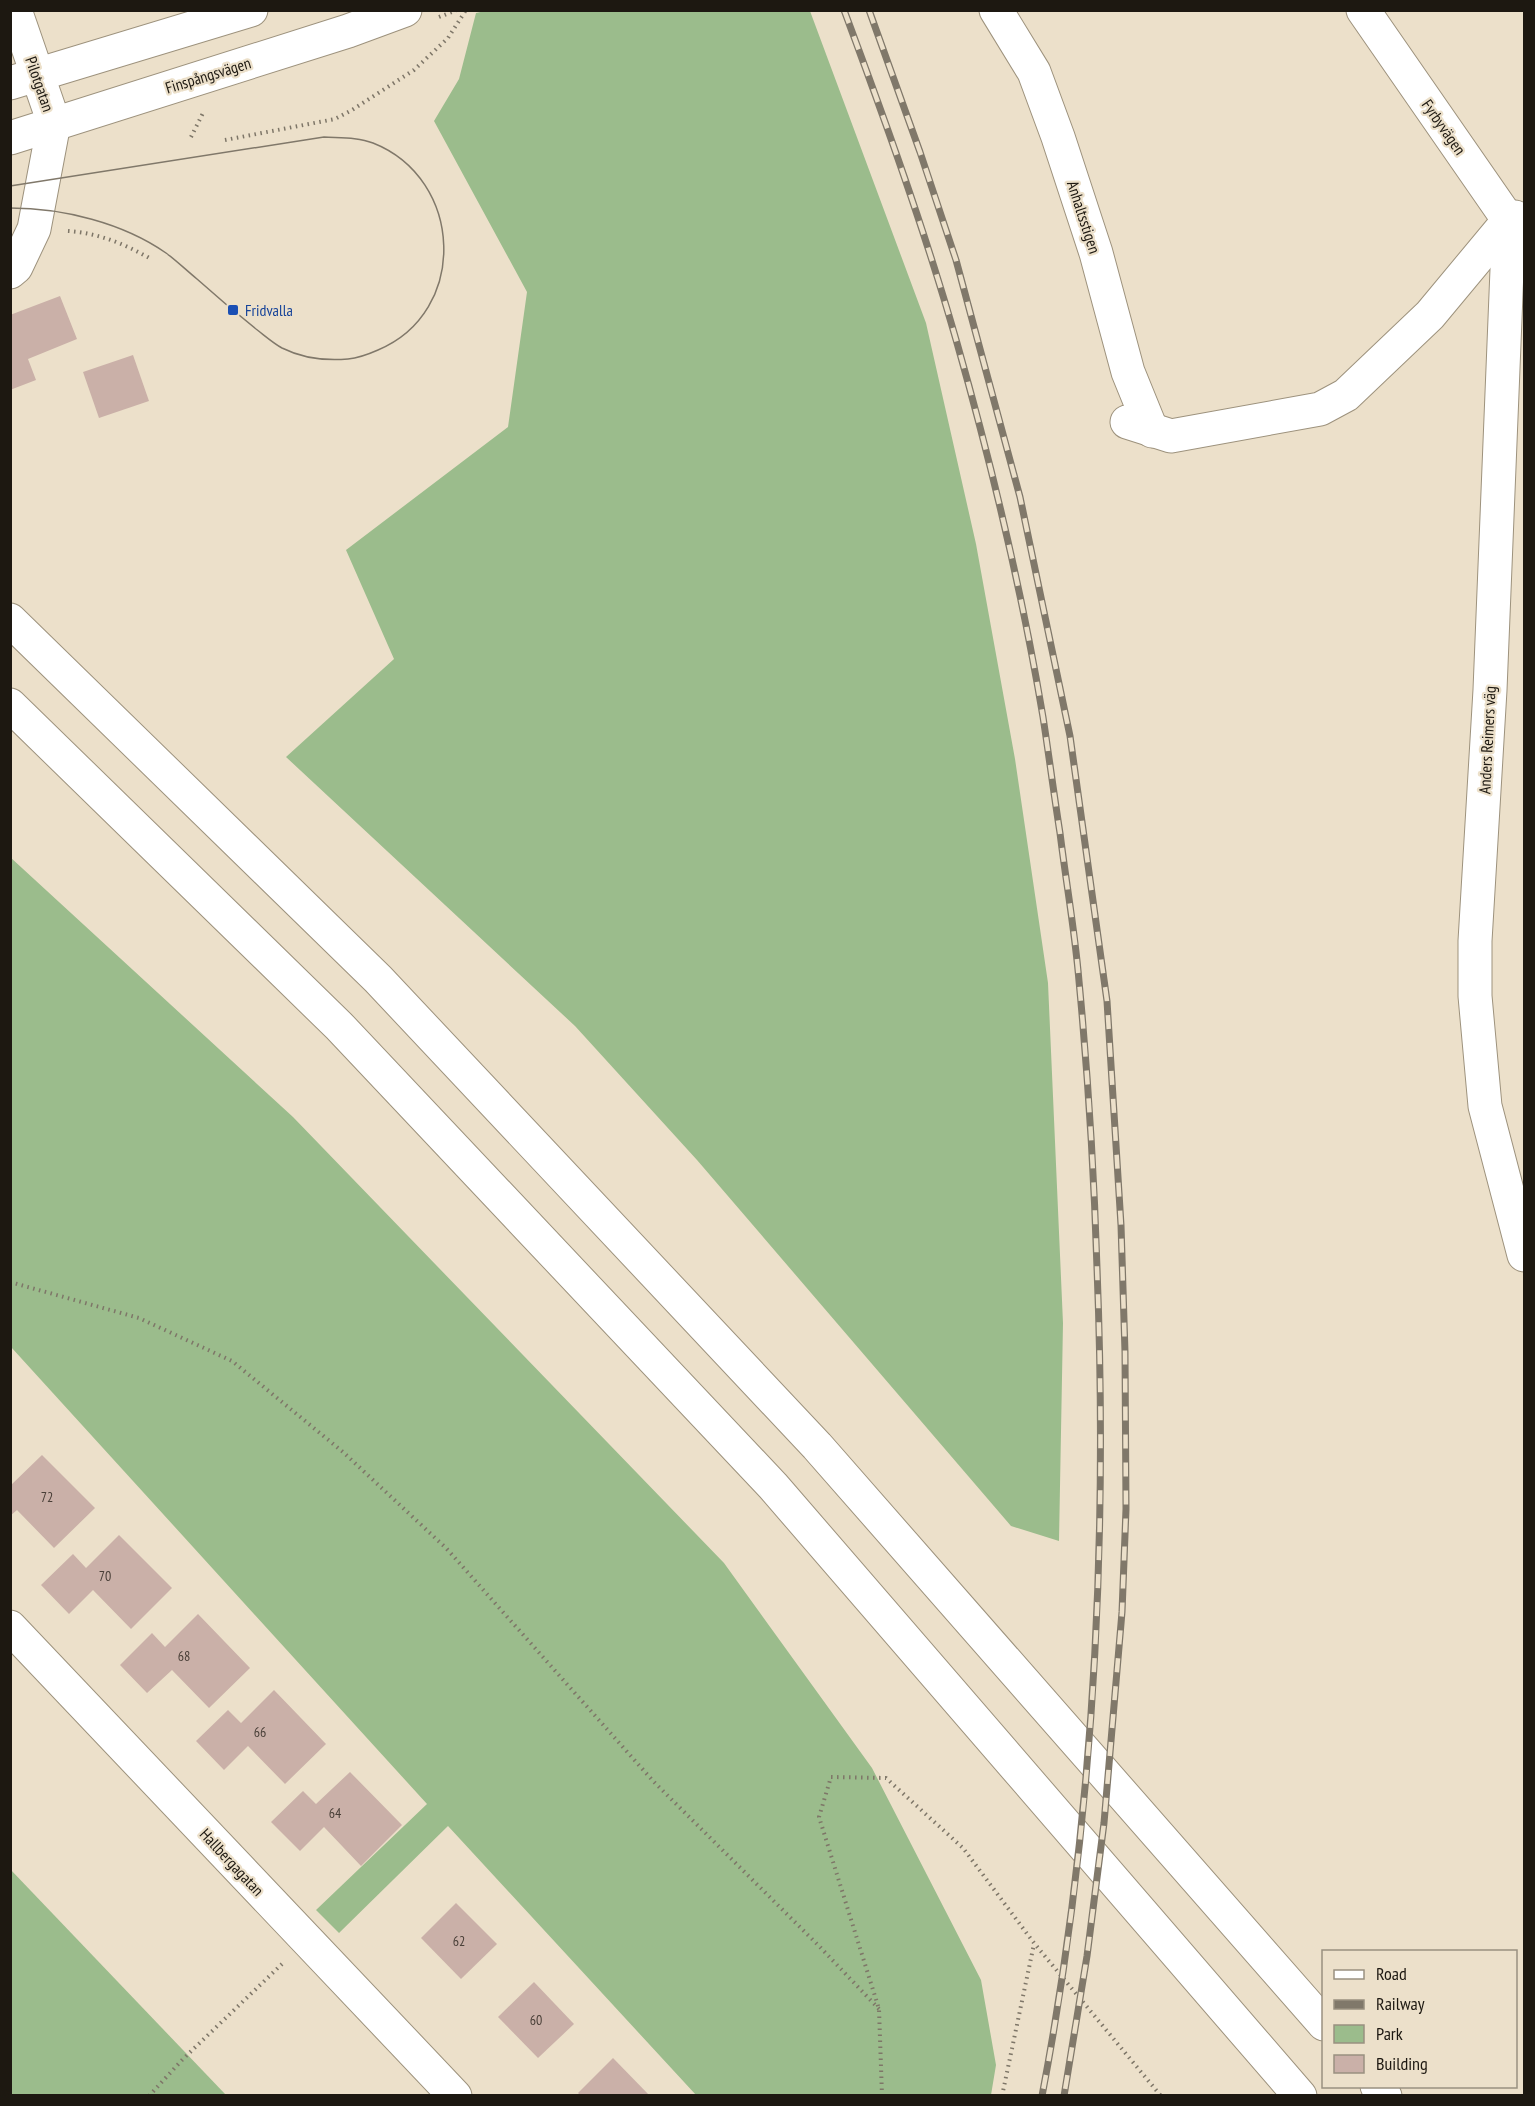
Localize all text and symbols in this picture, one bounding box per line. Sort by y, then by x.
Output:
street label: Finspångsvägen [163,53,253,97]
street label: Pilotgatan [21,54,59,114]
street label: Fyrbyvägen [1418,95,1470,159]
street label: Anhaltsstigen [1063,178,1105,256]
place label: Fridvalla [245,300,293,320]
marker: Fridvalla [226,303,240,317]
street label: Anders Reimers väg [1474,685,1500,795]
house number: 72 [41,1488,53,1506]
house number: 70 [99,1567,111,1585]
house number: 68 [178,1647,190,1665]
house number: 66 [254,1723,266,1741]
house number: 64 [329,1804,342,1822]
street label: Hallbergagatan [196,1824,268,1900]
house number: 62 [453,1932,465,1950]
legend [1322,1950,1517,2088]
text: Road [1376,1962,1407,1985]
text: Railway [1376,1992,1425,2015]
house number: 60 [530,2011,542,2029]
text: Park [1376,2022,1403,2045]
text: Building [1376,2052,1428,2075]

